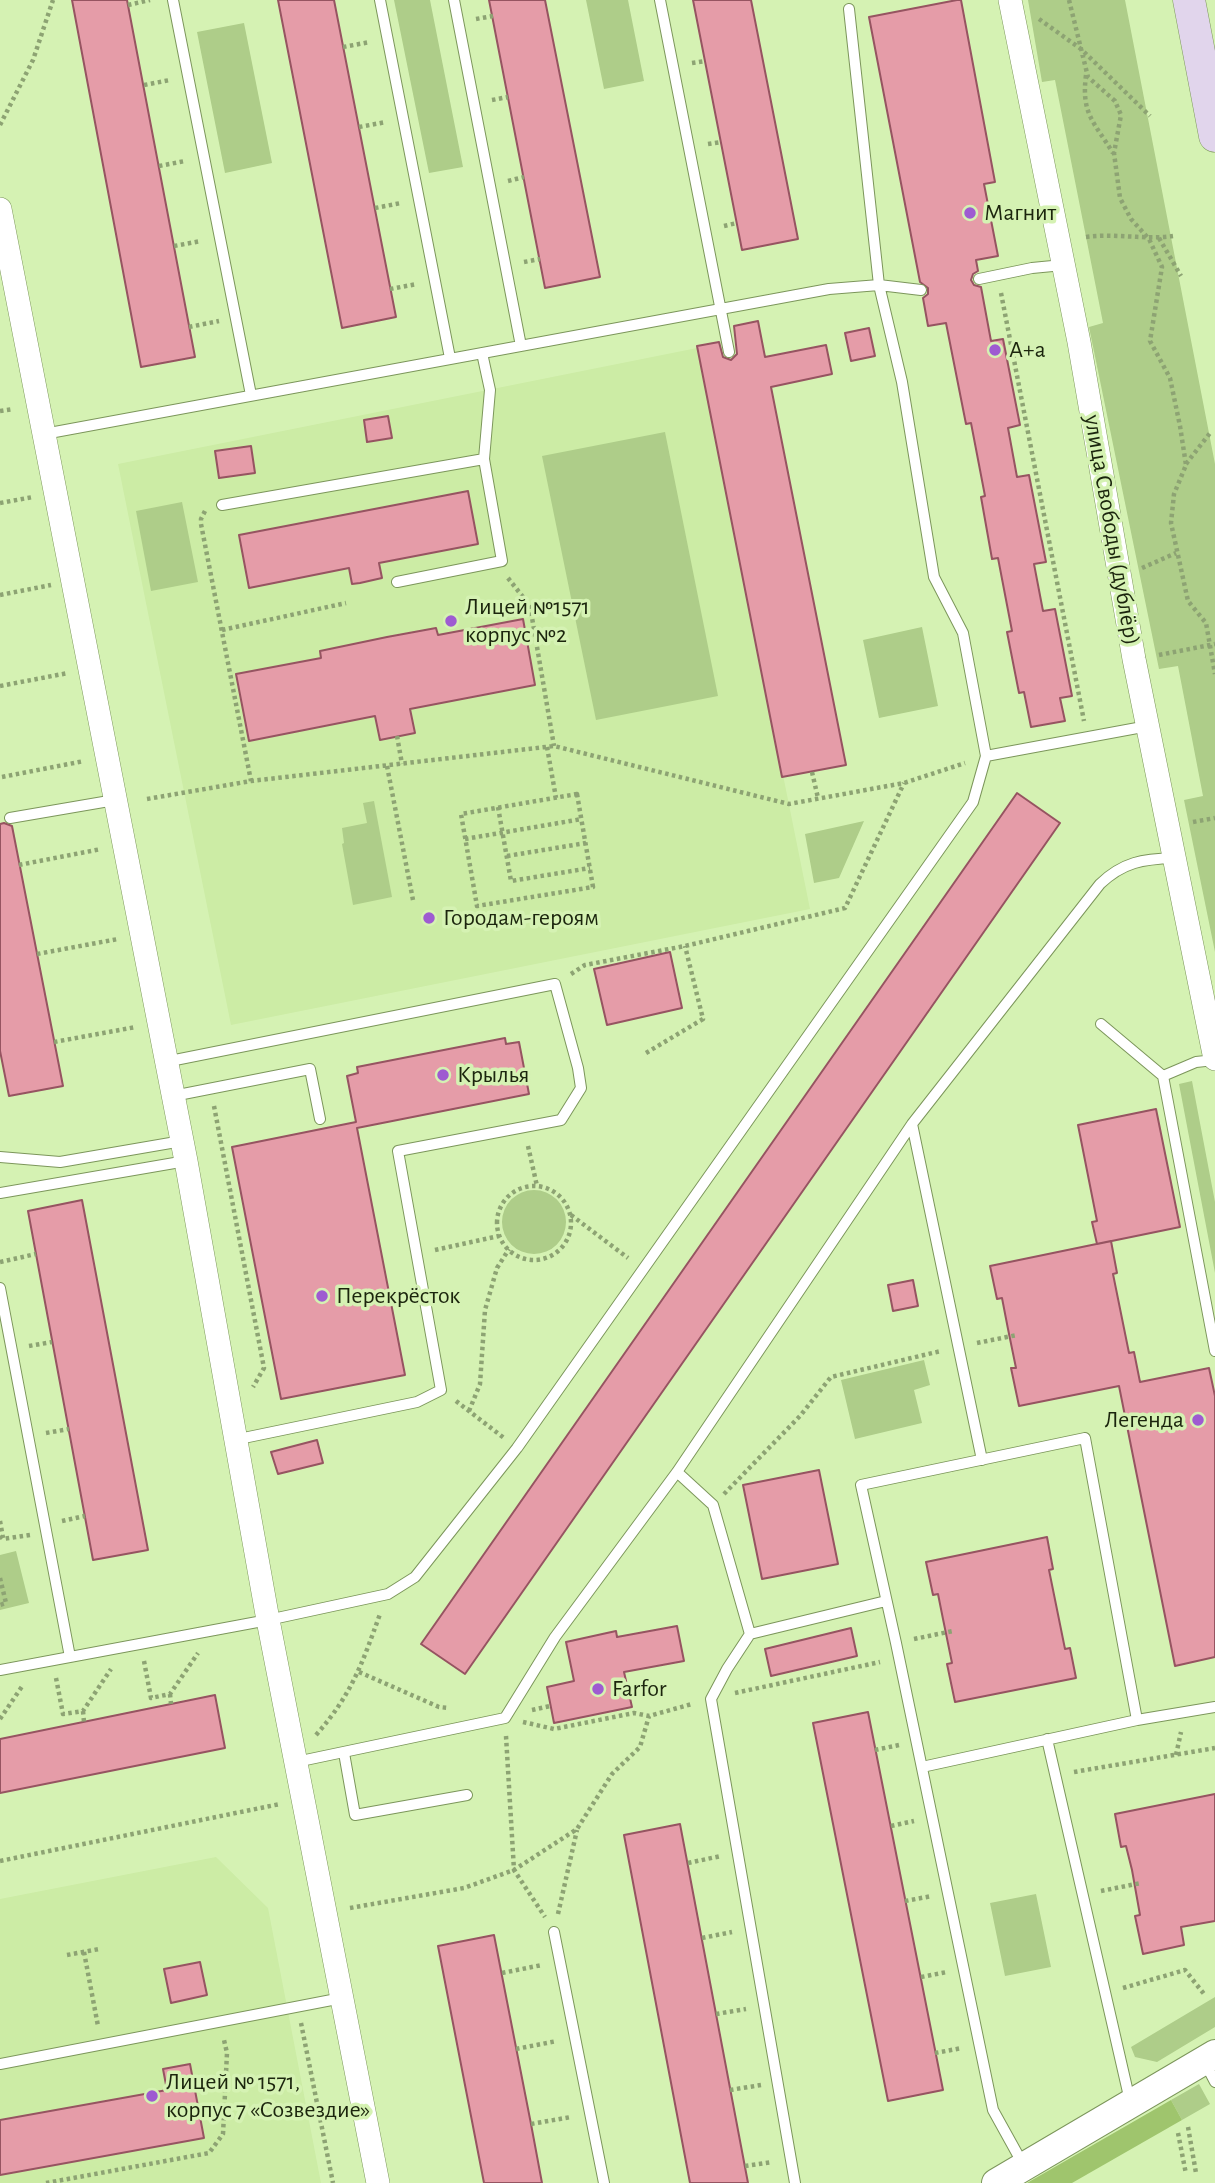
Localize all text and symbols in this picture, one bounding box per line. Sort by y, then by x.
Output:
place label: Магнит [984,199,1056,227]
marker: Магнит [962,205,978,221]
place label: А+а [1009,336,1046,364]
marker: А+а [987,342,1003,358]
street label: улица Свободы (дублёр) [1078,413,1146,647]
place label: Лицей №1571 корпус №2 [465,593,590,649]
marker: Лицей №1571 корпус №2 [443,613,459,629]
place label: Городам-героям [443,904,599,932]
marker: Городам-героям [421,910,437,926]
place label: Крылья [457,1061,530,1089]
marker: Крылья [435,1067,451,1083]
place label: Перекрёсток [336,1282,460,1310]
marker: Перекрёсток [314,1288,330,1304]
place label: Легенда [1104,1406,1184,1434]
marker: Легенда [1190,1412,1206,1428]
place label: Farfor [612,1675,666,1703]
marker: Farfor [590,1681,606,1697]
place label: Лицей № 1571, корпус 7 «Созвездие» [166,2068,370,2124]
marker: Лицей № 1571, корпус 7 «Созвездие» [144,2088,160,2104]

